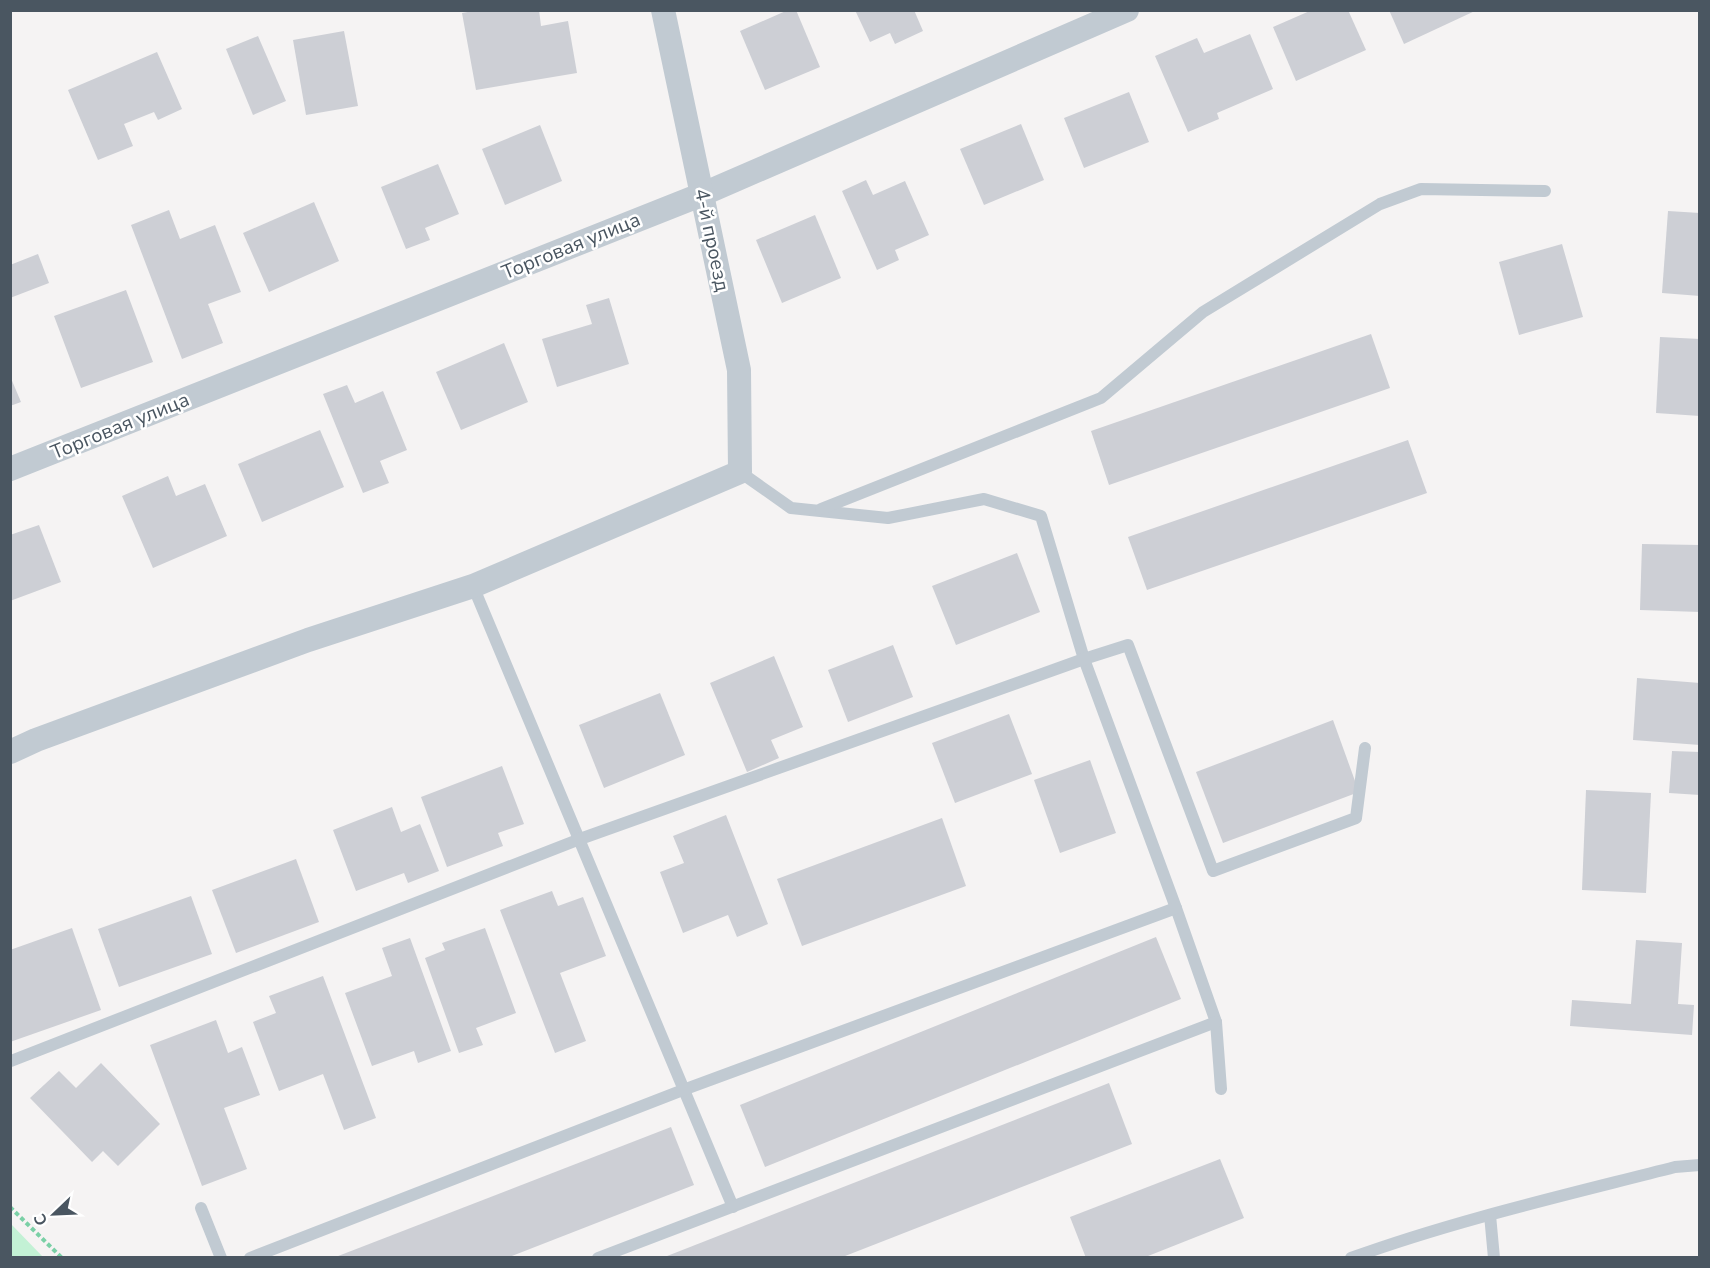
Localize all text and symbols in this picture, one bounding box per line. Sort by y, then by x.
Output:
street label: 4-й проезд [688,186,736,294]
street label: Торговая улица [498,206,644,286]
street label: Торговая улица [47,386,193,466]
north arrow [24,1184,84,1244]
text: С [29,1210,53,1229]

